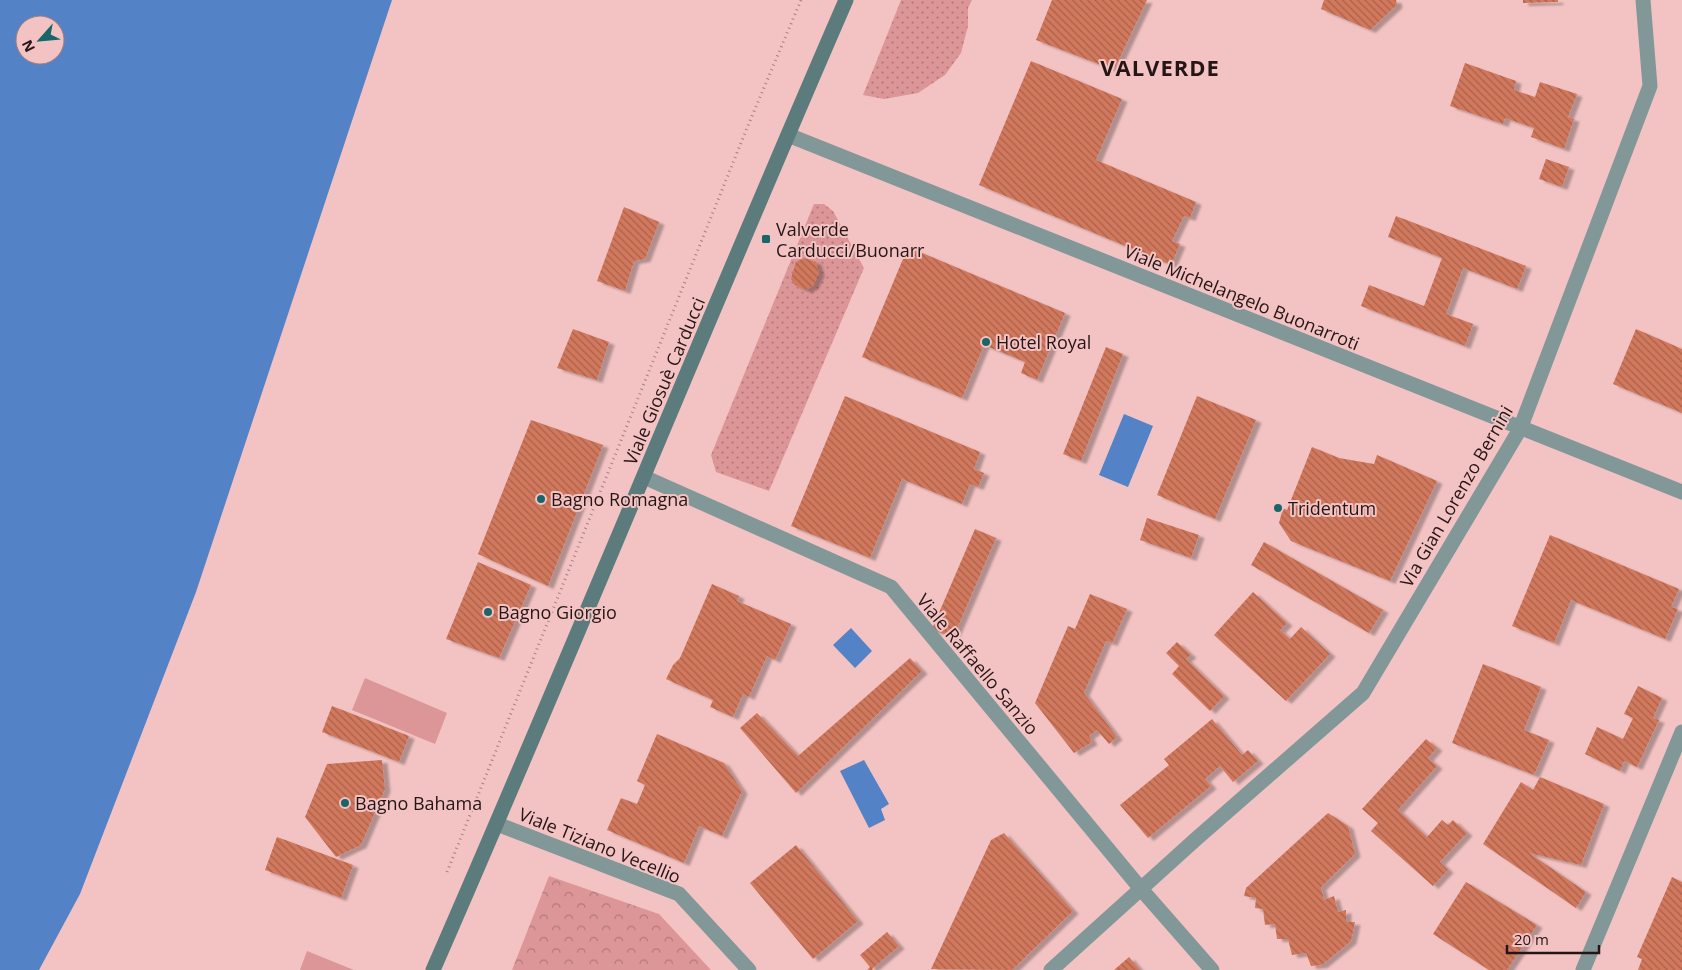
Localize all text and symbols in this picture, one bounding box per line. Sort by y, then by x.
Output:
north arrow [15,15,65,65]
text: N [17,37,39,56]
district label: VALVERDE [1100,52,1220,82]
place label: Valverde Carducci/Buonarr [776,217,925,262]
marker: Valverde Carducci/Buonarr [760,233,772,245]
street label: Viale Michelangelo Buonarroti [1121,239,1363,355]
street label: Viale Giosuè Carducci [618,293,710,469]
place label: Hotel Royal [996,330,1091,354]
marker: Hotel Royal [980,336,992,348]
street label: Via Gian Lorenzo Bernini [1394,401,1518,591]
place label: Bagno Romagna [551,487,688,511]
marker: Bagno Romagna [535,493,547,505]
place label: Tridentum [1288,496,1376,520]
marker: Tridentum [1272,502,1284,514]
street label: Viale Raffaello Sanzio [912,588,1044,740]
place label: Bagno Giorgio [498,600,617,624]
marker: Bagno Giorgio [482,606,494,618]
place label: Bagno Bahama [355,791,482,815]
marker: Bagno Bahama [339,797,351,809]
street label: Viale Tiziano Vecellio [515,802,685,888]
scale bar [1507,922,1600,954]
text: 20 m [1514,929,1549,949]

